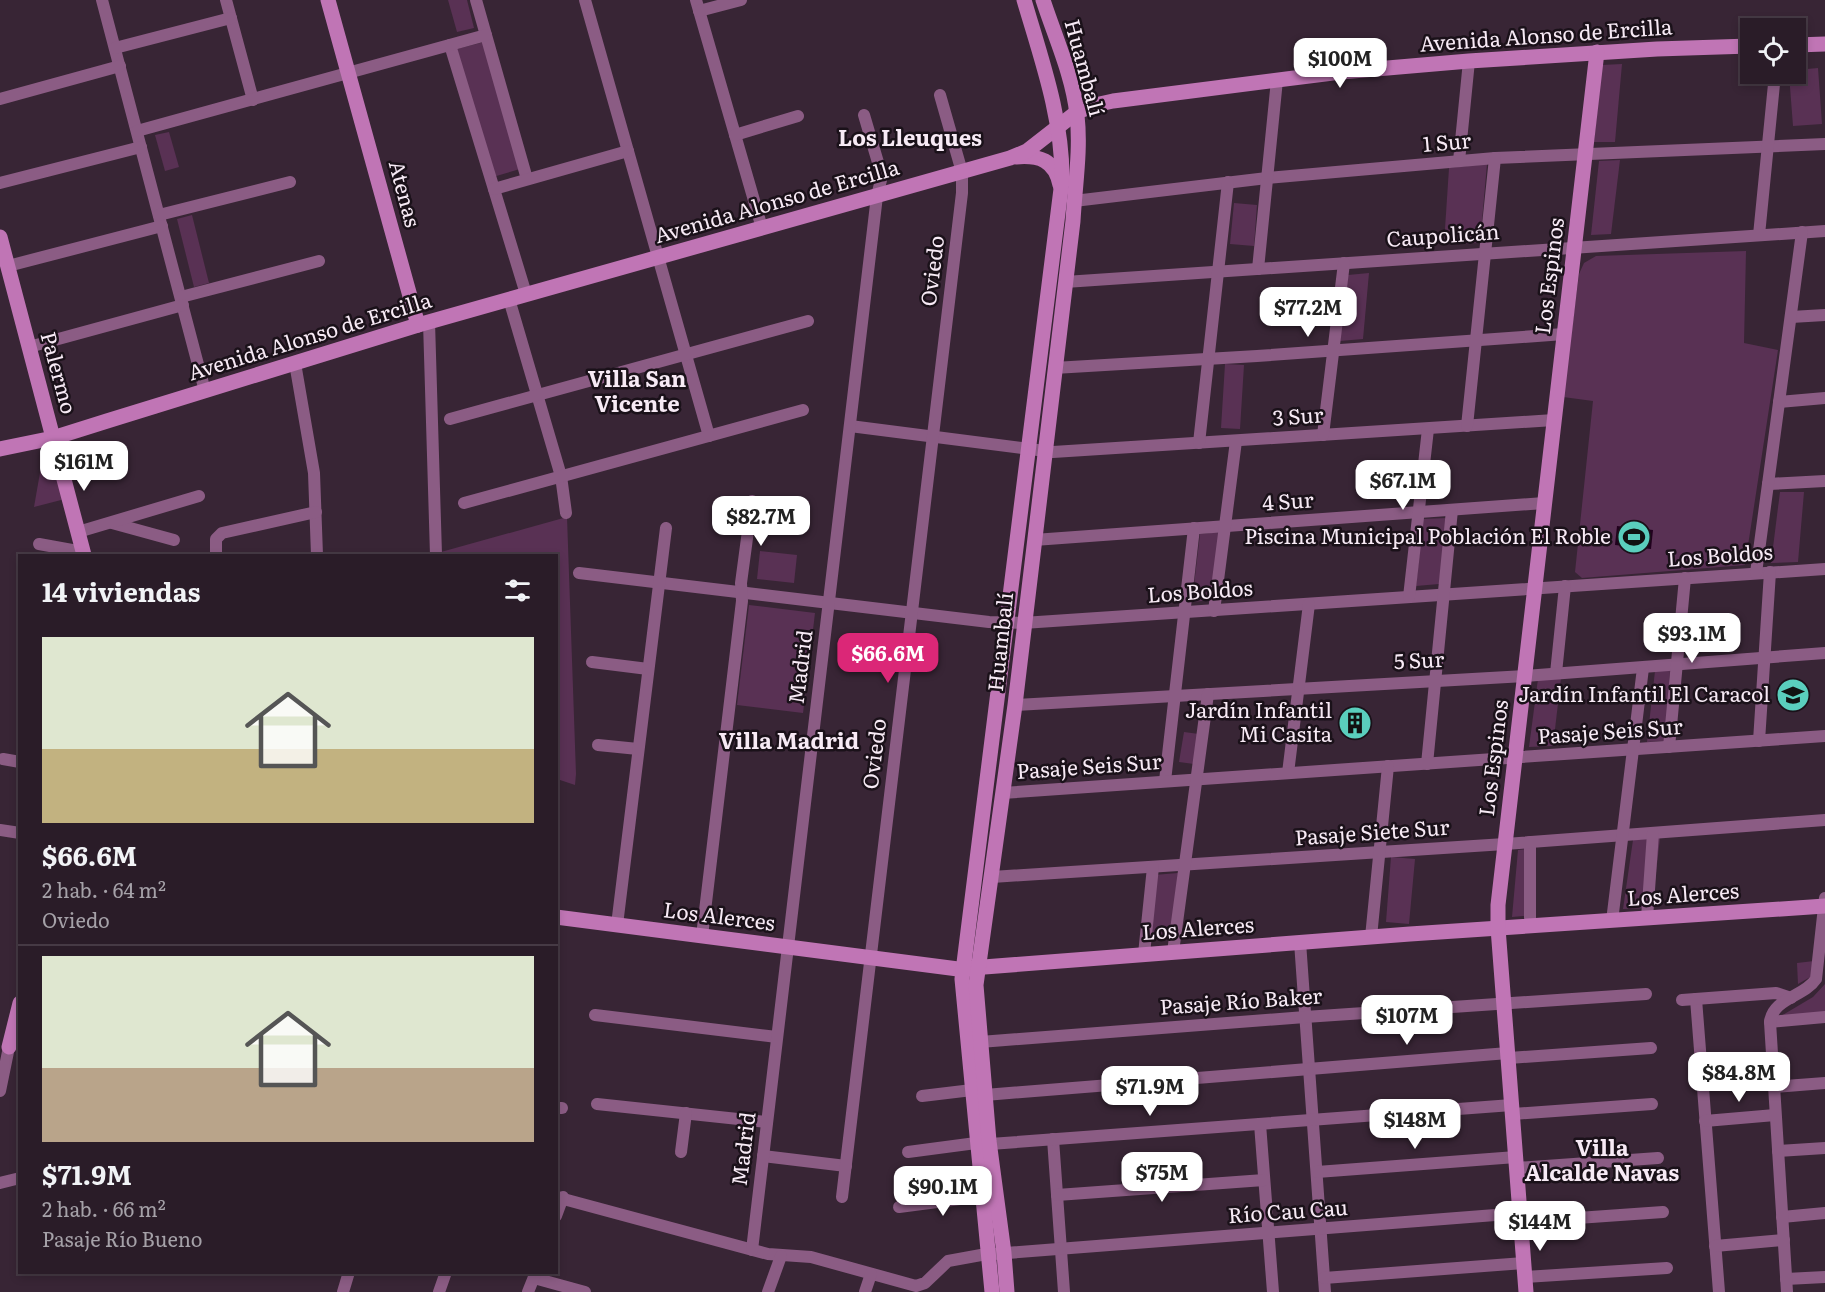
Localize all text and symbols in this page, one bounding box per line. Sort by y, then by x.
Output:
street label: Avenida Alonso de Ercilla [1418,9,1674,58]
street label: Huambalí [1059,15,1114,119]
map controls [1740,18,1806,84]
button: locate [1740,18,1806,84]
pin: $100M [1298,38,1382,89]
text: $100M [1308,42,1372,72]
district label: Los Lleuques [838,120,982,153]
street label: 1 Sur [1421,123,1472,158]
street label: Avenida Alonso de Ercilla [650,150,903,249]
street label: Atenas [383,156,430,230]
street label: Caupolicán [1385,214,1500,253]
street label: Los Espinos [1525,216,1570,336]
street label: Oviedo [911,234,950,308]
street label: Avenida Alonso de Ercilla [184,283,435,386]
pin: $77.2M [1259,287,1357,338]
text: $77.2M [1274,291,1342,321]
street label: Palermo [35,328,86,417]
district label: Villa San Vicente [588,361,686,419]
street label: 3 Sur [1271,397,1324,432]
pin: $161M [42,441,126,492]
text: $161M [54,445,114,475]
pin: $67.1M [1354,460,1452,511]
text: $67.1M [1370,464,1436,494]
street label: 4 Sur [1261,482,1315,517]
pin: $82.7M [712,496,810,547]
text: $82.7M [726,500,796,530]
place label: Piscina Municipal Población El Roble [1244,519,1611,550]
sports icon: Piscina Municipal Población El Roble [1616,519,1652,555]
street label: Los Boldos [1666,534,1774,573]
street label: Los Boldos [1146,570,1254,609]
text: 14 viviendas [42,571,201,610]
icon: filters [501,574,534,607]
street label: Huambalí [978,591,1019,693]
pin: $93.1M [1643,613,1741,664]
text: $93.1M [1658,617,1726,647]
street label: Madrid [779,628,818,705]
pin: $66.6M [839,633,937,684]
text: $66.6M [851,637,925,667]
street label: 5 Sur [1393,642,1445,675]
icon: home [234,676,342,784]
place label: Jardín Infantil El Caracol [1518,677,1770,708]
school or university icon: Jardín Infantil El Caracol [1775,677,1811,713]
place label: Jardín Infantil Mi Casita [1185,693,1333,748]
street label: Los Espinos [1469,698,1514,818]
building icon: Jardín Infantil Mi Casita [1337,705,1373,741]
street label: Pasaje Seis Sur [1536,709,1684,750]
street label: Oviedo [853,717,892,791]
district label: Villa Madrid [719,723,859,756]
street label: Pasaje Seis Sur [1015,744,1163,785]
street label: Pasaje Siete Sur [1293,810,1450,851]
text: $66.6M [42,835,137,874]
street label: Los Alerces [1626,873,1740,912]
text: 2 hab. · 64 m² [42,874,166,904]
street label: Los Alerces [662,892,777,937]
text: Oviedo [42,904,110,934]
street label: Los Alerces [1141,907,1255,946]
street label: Pasaje Río Baker [1158,978,1323,1021]
icon: home [234,995,342,1103]
pin: $107M [1365,995,1449,1046]
text: $107M [1376,999,1438,1029]
pin: $84.8M [1690,1052,1788,1103]
text: $84.8M [1702,1056,1776,1086]
pin: $71.9M [1101,1066,1199,1117]
text: $71.9M [1115,1070,1185,1100]
pin: $148M [1373,1099,1457,1150]
text: $148M [1383,1103,1447,1133]
street label: Madrid [722,1110,761,1187]
district label: Villa Alcalde Navas [1525,1130,1679,1188]
pin: $75M [1126,1152,1198,1203]
text: $71.9M [42,1154,132,1193]
text: $75M [1135,1156,1189,1186]
pin: $90.1M [894,1166,992,1217]
text: $90.1M [908,1170,978,1200]
street label: Río Cau Cau [1227,1190,1349,1229]
text: 2 hab. · 66 m² [42,1193,166,1223]
pin: $144M [1498,1201,1582,1252]
text: $144M [1508,1205,1572,1235]
text: Pasaje Río Bueno [42,1223,202,1253]

